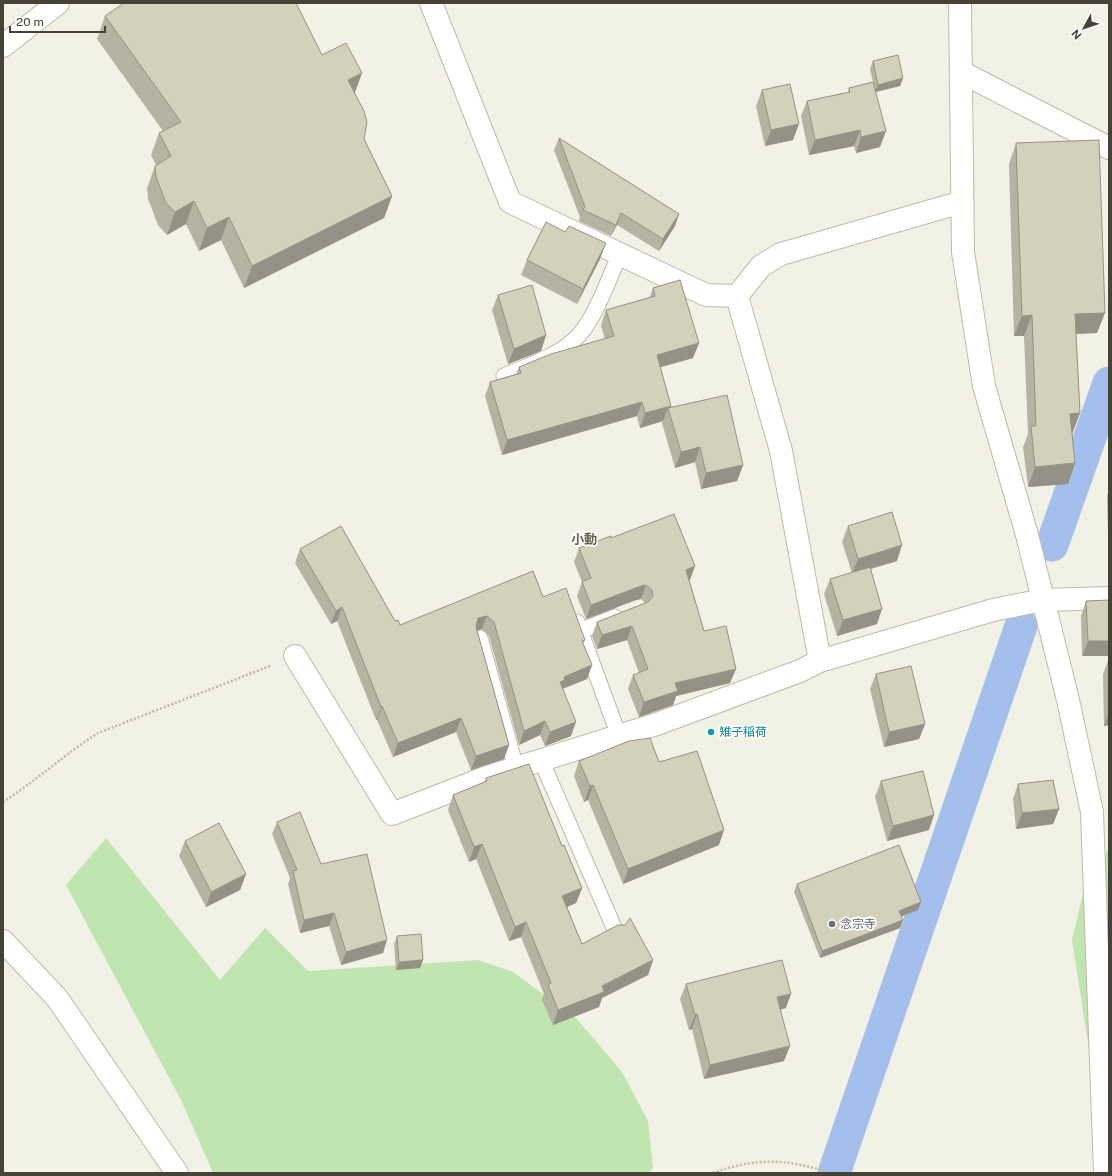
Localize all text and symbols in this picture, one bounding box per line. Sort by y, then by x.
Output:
scale bar [10,8,105,34]
north arrow [1064,8,1104,48]
text: 20 m [16,15,44,29]
text: N [1069,27,1084,42]
district label: 小動 [571,532,597,547]
place label: 雉子稲荷 [719,725,767,739]
marker: 雉子稲荷 [706,727,716,737]
place label: 念宗寺 [840,917,876,931]
marker: 念宗寺 [827,919,837,929]

